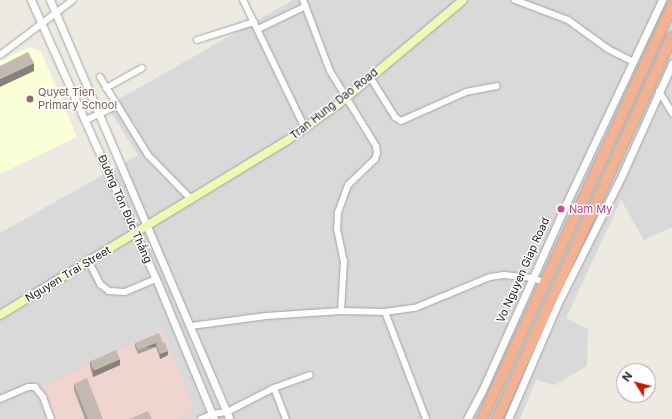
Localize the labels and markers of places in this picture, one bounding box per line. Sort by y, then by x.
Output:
place label: Quyet Tien Primary School [38,86,117,112]
marker: Quyet Tien Primary School [25,94,35,104]
place label: Nam My [569,202,612,216]
marker: Nam My [556,204,566,214]

